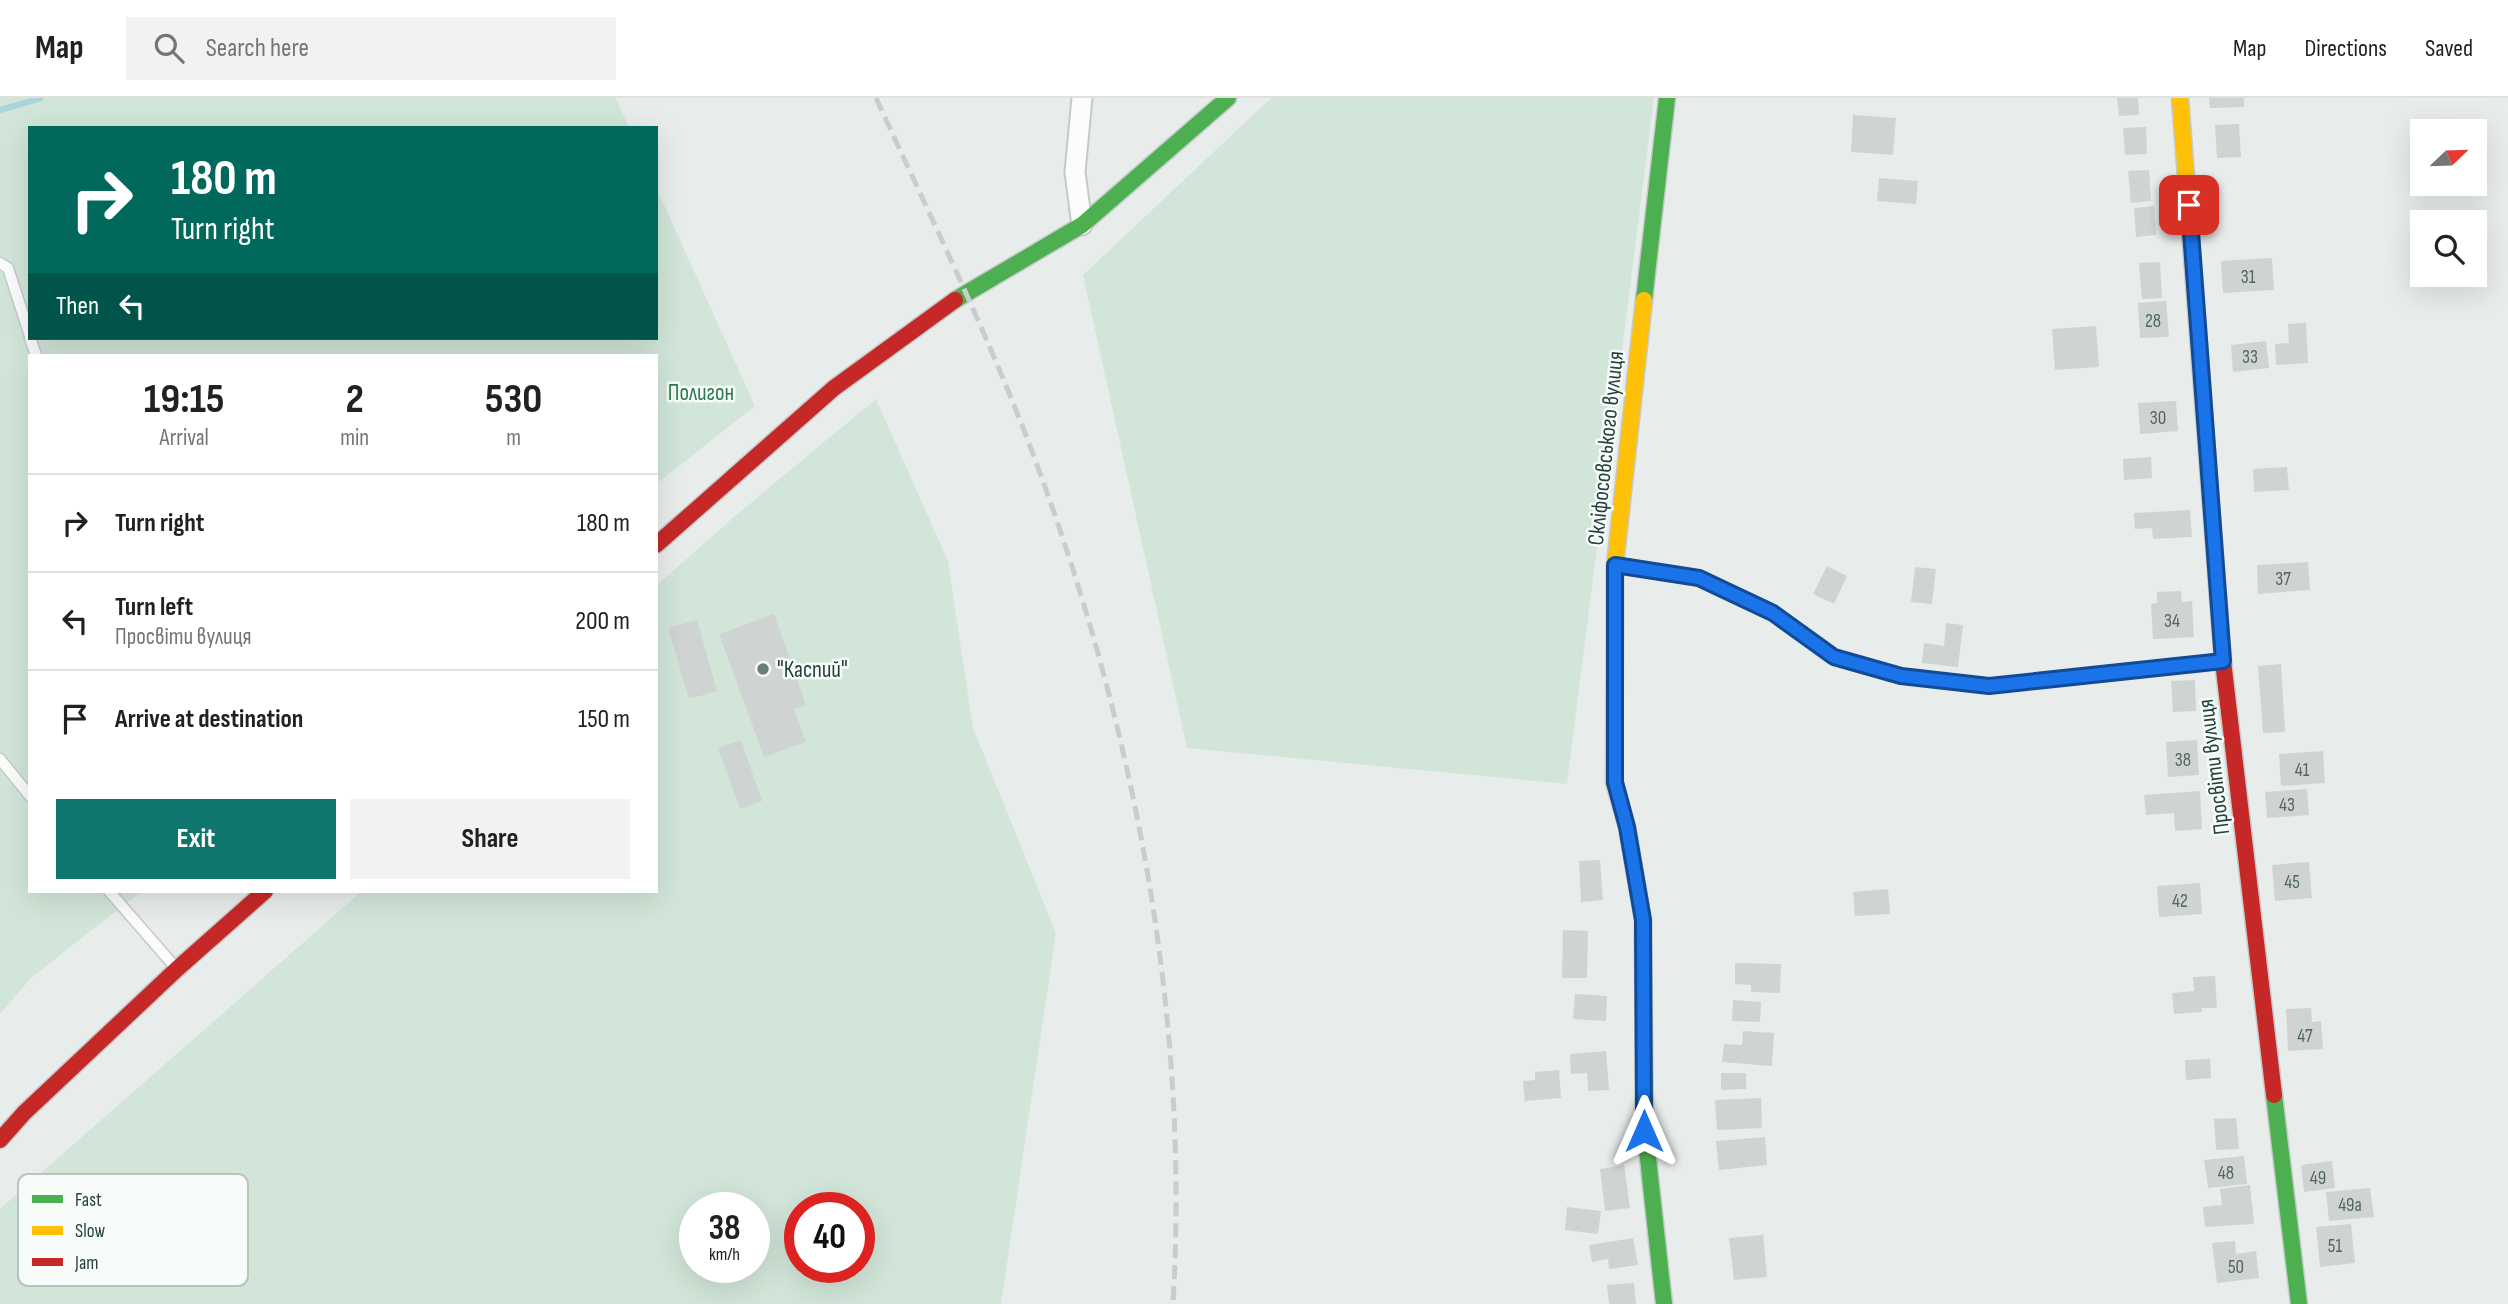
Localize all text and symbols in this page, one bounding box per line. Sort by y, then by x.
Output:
search box [126,17,616,80]
text: Map [35,28,84,68]
icon: search [150,29,188,67]
text: Search here [206,33,309,64]
text: Map [2233,34,2266,63]
text: Directions [2304,34,2387,63]
text: Saved [2425,34,2473,63]
north arrow [2410,119,2487,196]
map controls [2410,119,2487,287]
text: 180 m [171,150,277,209]
icon: right [56,154,147,245]
pin [2159,175,2219,235]
icon: arrive [2170,186,2208,224]
text: Turn right [171,210,275,249]
button: search [2410,210,2487,287]
house number: 31 [2241,266,2256,289]
icon: left [113,287,151,325]
text: Then [56,291,99,322]
house number: 28 [2145,310,2161,333]
house number: 33 [2242,346,2258,369]
street label: Скліфосовського вулиця [1582,350,1630,547]
text: 19:15 [144,374,225,425]
text: 2 [346,374,364,425]
text: 530 [485,374,542,425]
park label: Полигон [668,379,734,407]
house number: 30 [2150,407,2166,430]
text: Arrival [159,424,209,452]
text: min [340,424,369,452]
text: m [506,424,521,452]
icon: right [56,504,94,542]
text: Turn right [115,508,204,539]
text: 180 m [577,508,630,539]
house number: 37 [2275,568,2291,591]
text: Turn left [115,592,193,623]
icon: left [56,602,94,640]
text: 200 m [575,606,630,637]
house number: 34 [2164,610,2180,633]
text: Просвіти вулиця [115,623,251,651]
place label: "Каспий" [777,656,848,684]
marker: "Каспий" [755,661,771,677]
street label: Просвіти вулиця [2192,697,2236,836]
icon: arrive [56,700,94,738]
text: Arrive at destination [115,704,303,735]
text: 150 m [578,704,630,735]
house number: 38 [2175,749,2191,772]
house number: 41 [2295,759,2310,782]
house number: 43 [2279,794,2295,817]
button: Exit [56,799,336,879]
button: Share [350,799,630,879]
house number: 45 [2284,871,2300,894]
house number: 42 [2172,890,2188,913]
house number: 47 [2297,1025,2313,1048]
position arrow [1607,1094,1681,1168]
house number: 48 [2218,1162,2234,1185]
house number: 49 [2310,1167,2326,1190]
legend [18,1174,248,1286]
text: Fast [75,1189,102,1212]
speed limit sign: 40 [784,1192,875,1283]
house number: 49а [2338,1194,2362,1217]
text: 38 [708,1207,741,1250]
text: Slow [75,1220,105,1243]
house number: 51 [2328,1235,2342,1258]
text: km/h [709,1244,740,1265]
text: Jam [74,1252,98,1275]
house number: 50 [2228,1256,2244,1279]

